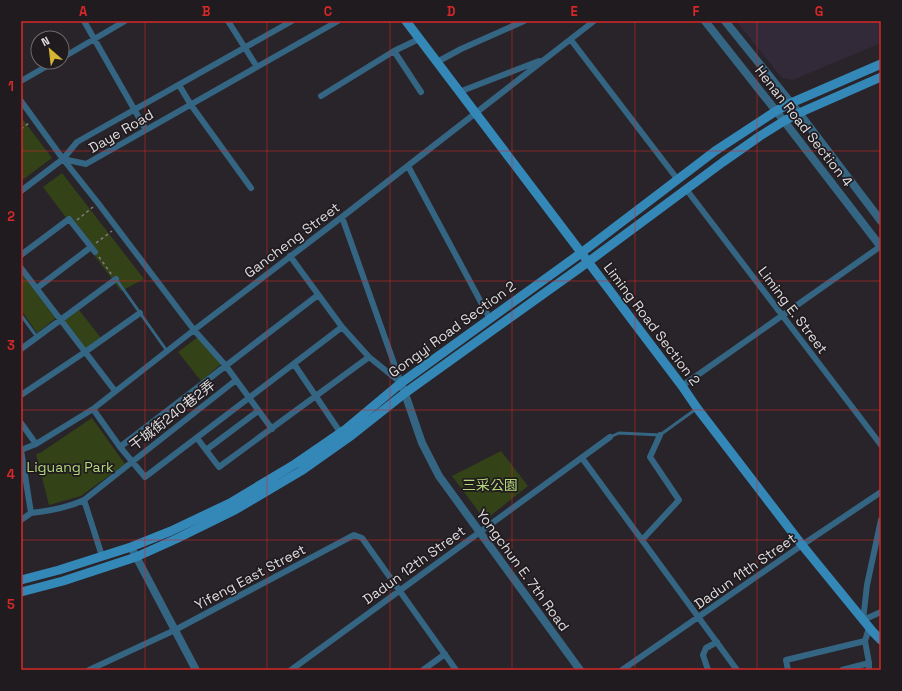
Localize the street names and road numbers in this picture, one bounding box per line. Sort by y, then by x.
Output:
street label: Henan Road Section 4 [751,62,857,190]
street label: Daye Road [85,105,157,157]
street label: Gancheng Street [241,198,343,282]
street label: Liming Road Section 2 [600,259,704,389]
street label: Liming E. Street [754,263,832,357]
street label: Gongyi Road Section 2 [385,277,519,381]
street label: 干城街240巷2弄 [125,376,219,454]
street label: Yongchun E. 7th Road [473,505,573,635]
street label: Dadun 12th Street [359,522,469,608]
street label: Dadun 11th Street [691,529,799,613]
street label: Yifeng East Street [191,540,309,614]

